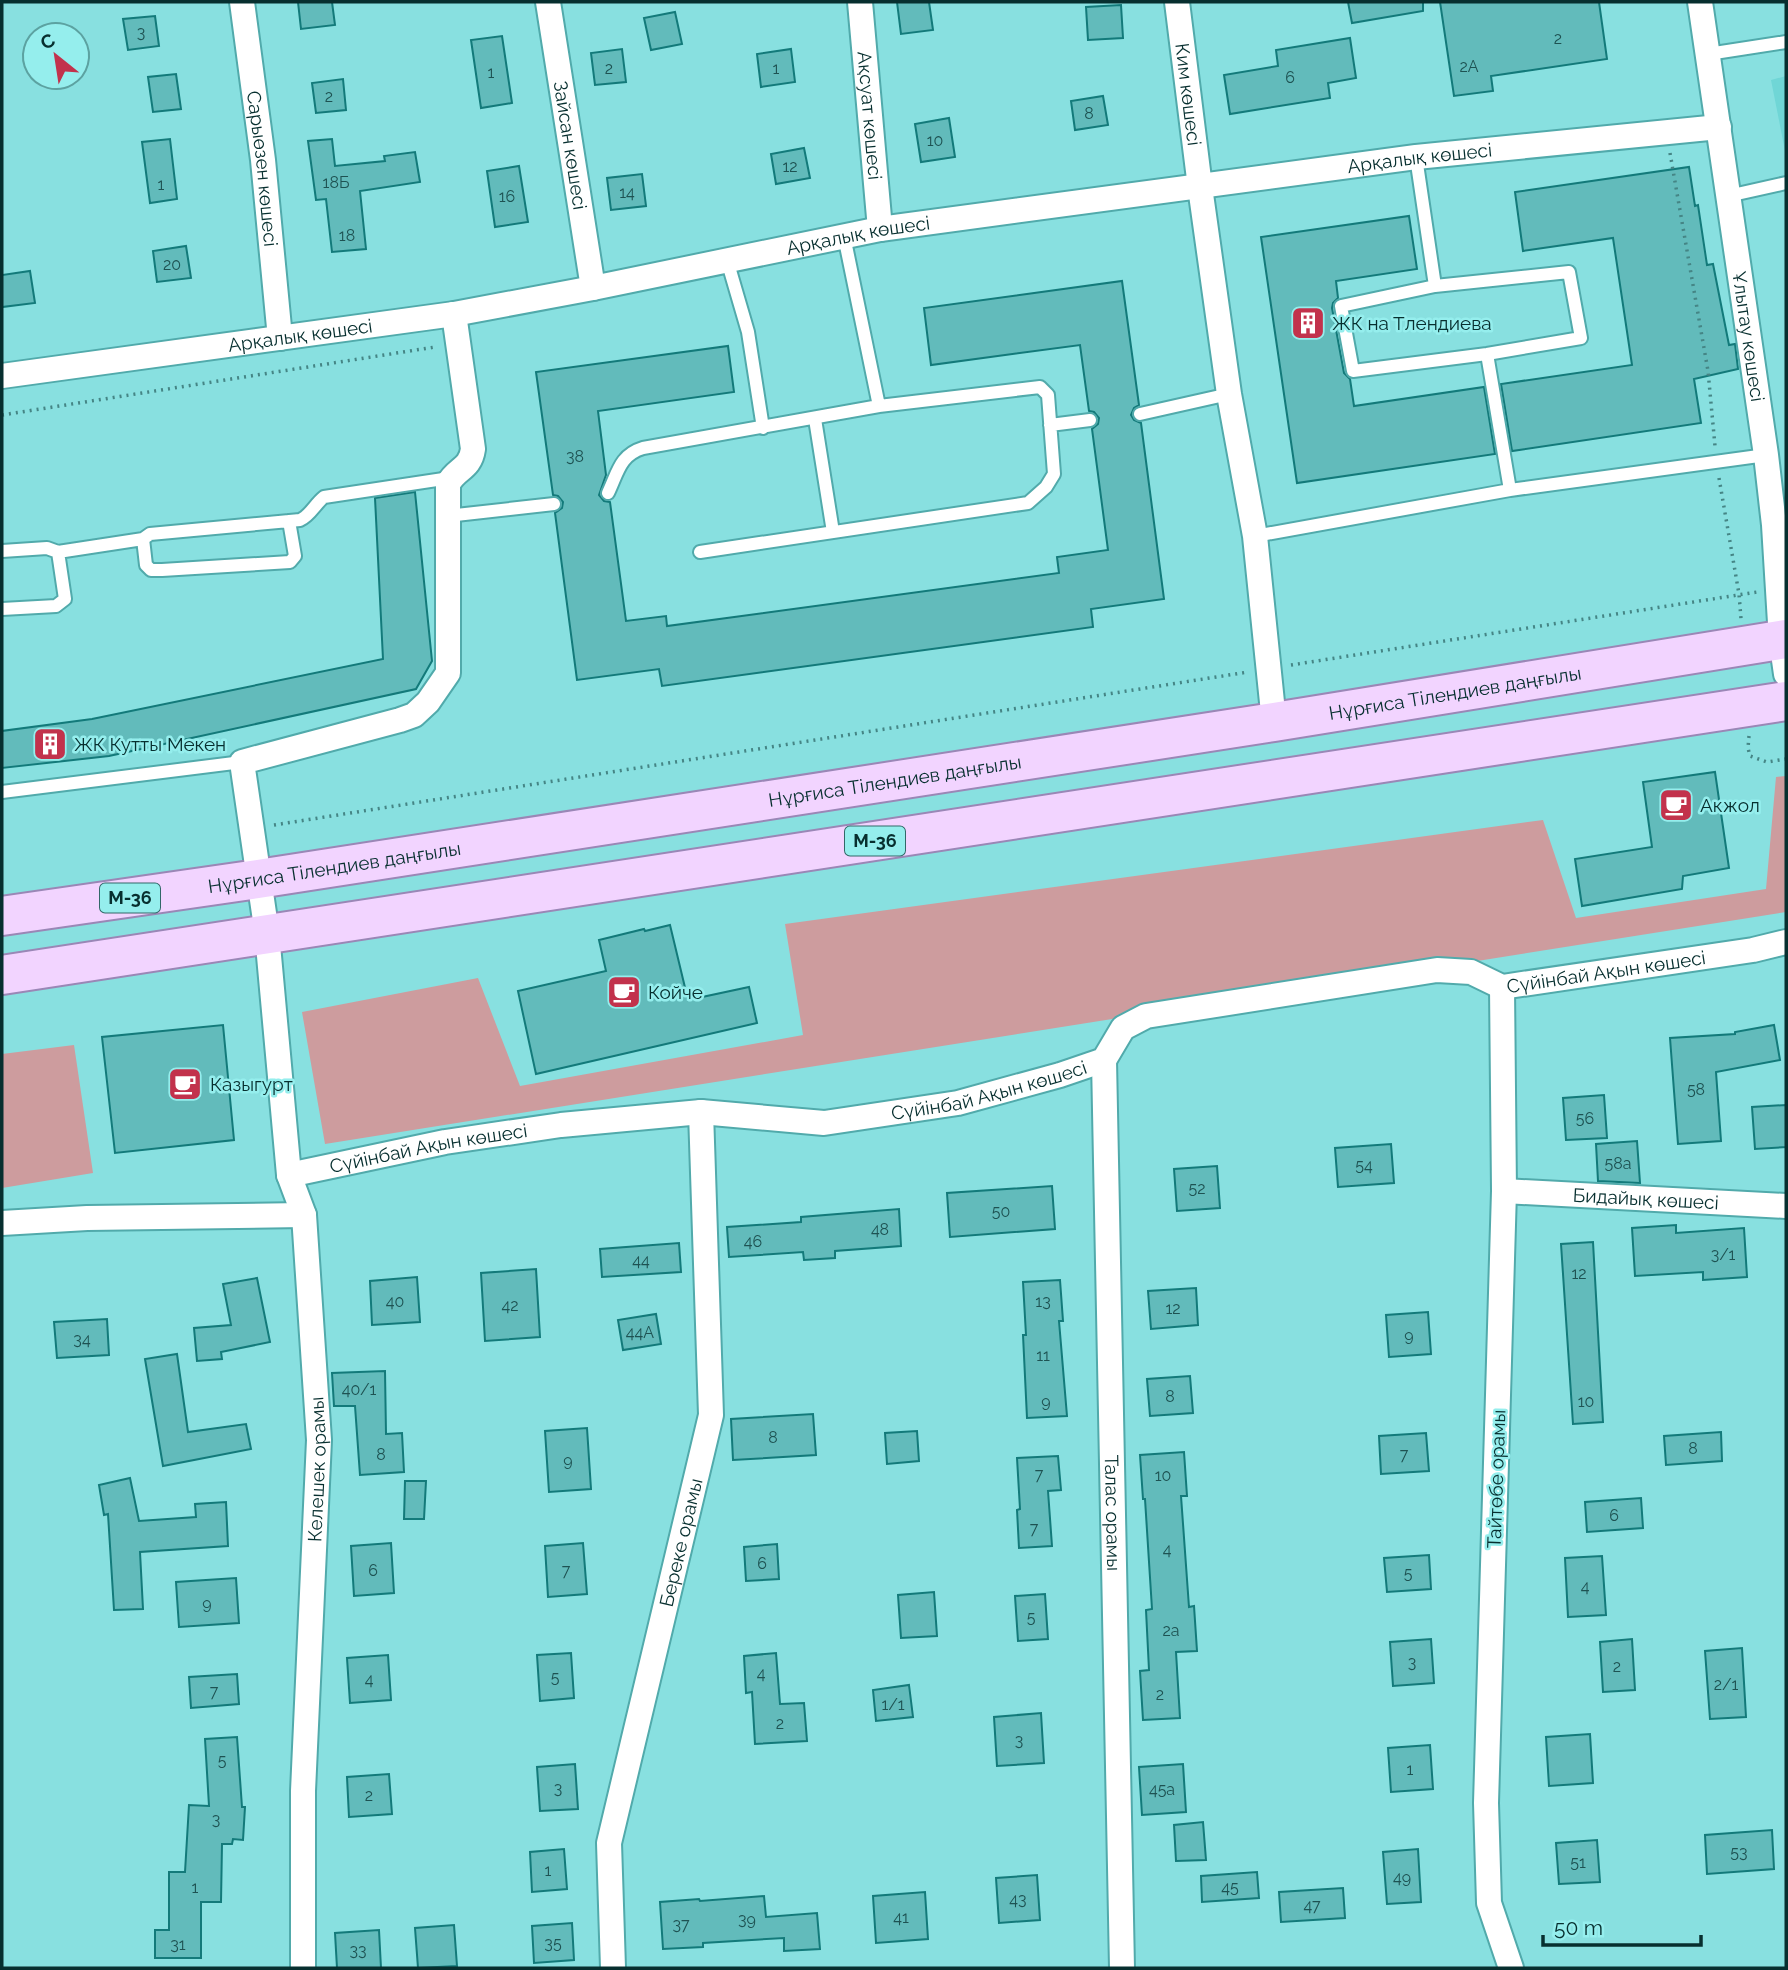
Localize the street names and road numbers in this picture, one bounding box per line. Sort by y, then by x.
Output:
street label: Ким көшесі [1171,42,1206,147]
street label: Ақсуат көшесі [853,50,887,181]
street label: Зайсан көшесі [550,79,592,211]
street label: Сарыөзен көшесі [243,89,282,248]
street label: Арқалық көшесі [1346,139,1493,177]
street label: Арқалық көшесі [784,211,931,259]
street label: Ұлытау көшесі [1728,270,1769,403]
street label: Арқалық көшесі [227,314,374,356]
street label: Нұрғиса Тілендиев даңғылы [1327,661,1583,724]
street label: Нұрғиса Тілендиев даңғылы [767,750,1023,811]
road number: M-36 [845,826,905,856]
street label: Нұрғиса Тілендиев даңғылы [207,837,462,897]
road number: M-36 [100,884,160,912]
street label: Сүйінбай Ақын көшесі [1505,946,1707,997]
street label: Сүйінбай Ақын көшесі [889,1056,1089,1124]
street label: Сүйінбай Ақын көшесі [327,1119,529,1177]
street label: Бидайық көшесі [1572,1184,1719,1213]
street label: Келешек орамы [303,1396,330,1542]
street label: Тайтөбе орамы [1483,1409,1509,1549]
street label: Талас орамы [1101,1455,1125,1571]
street label: Береке орамы [655,1476,707,1609]

